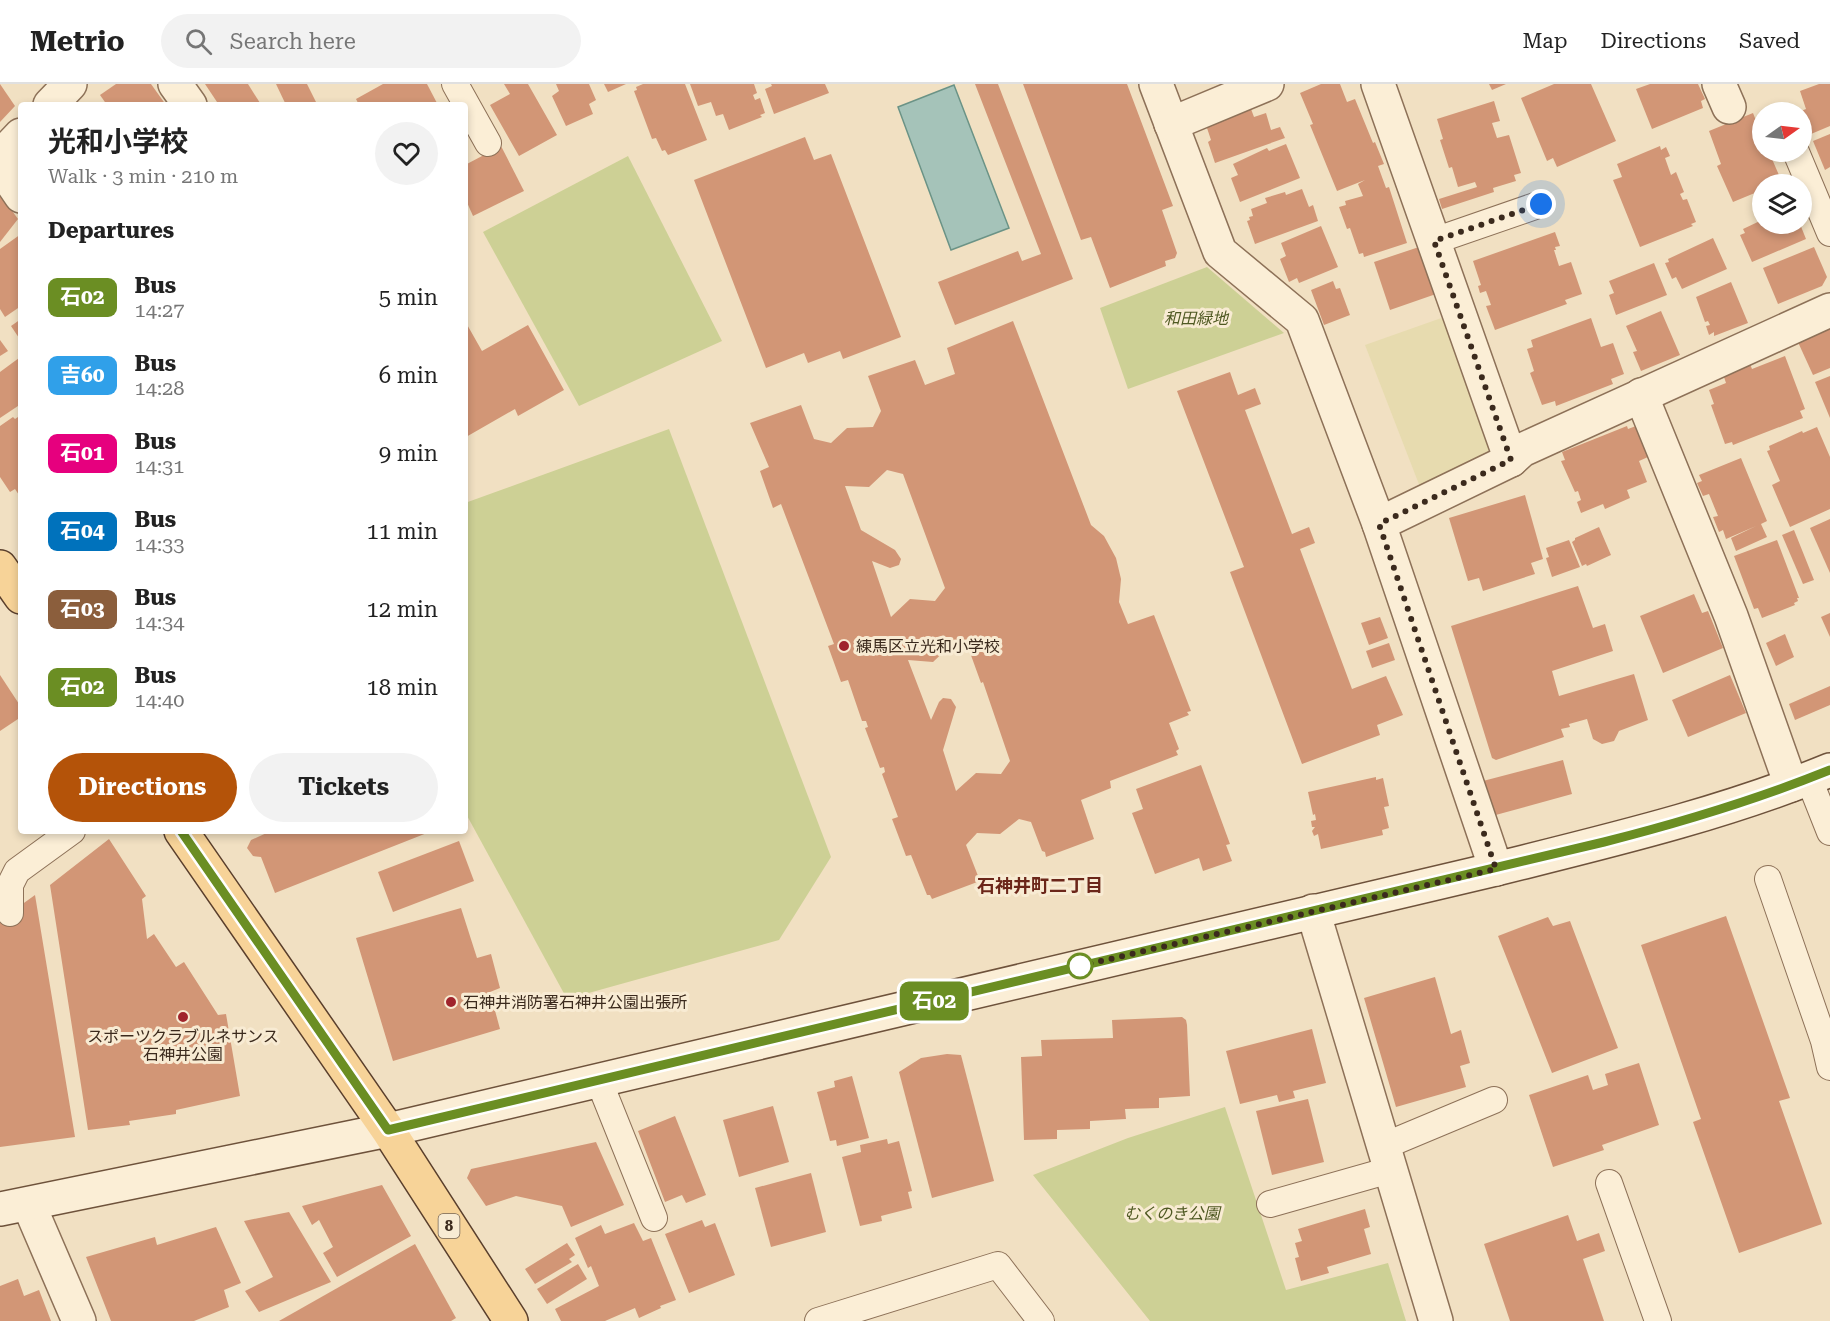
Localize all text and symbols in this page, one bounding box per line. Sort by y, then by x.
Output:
search box [161,14,581,68]
text: Metrio [30,25,125,58]
icon: search [182,25,215,58]
text: Search here [230,29,356,54]
text: Map [1523,29,1567,53]
text: Directions [1600,29,1706,53]
text: Saved [1739,29,1800,53]
north arrow [1752,102,1812,162]
map controls [1752,102,1812,234]
button: heart [375,122,438,185]
text: 光和小学校 [48,125,188,158]
text: Walk · 3 min · 210 m [48,164,238,188]
button: layers [1752,174,1812,234]
your location [1526,189,1556,219]
text: Departures [48,218,174,243]
text: Bus [135,273,176,298]
text: 石02 [60,285,105,309]
text: 5 min [379,285,438,310]
text: 14:27 [135,298,184,322]
park label: 和田緑地 [1164,309,1230,328]
text: Bus [135,351,176,376]
text: 吉60 [60,363,105,387]
text: 6 min [379,363,438,388]
text: 14:28 [135,376,184,400]
text: Bus [135,429,176,454]
text: 石01 [60,441,105,465]
text: 9 min [379,441,438,466]
text: 14:31 [135,454,184,478]
text: Bus [135,507,176,532]
text: 石04 [60,519,105,543]
text: 11 min [367,519,438,544]
text: 14:33 [135,532,184,556]
text: Bus [135,585,176,610]
text: 石03 [60,597,105,621]
text: 12 min [367,597,438,622]
text: 14:34 [135,610,184,634]
place label: 練馬区立光和小学校 [856,637,1000,656]
marker: 練馬区立光和小学校 [837,639,851,653]
text: Bus [135,663,176,688]
text: 石02 [60,675,105,699]
text: 18 min [367,675,438,700]
text: 14:40 [135,688,184,712]
button: Directions [48,753,237,822]
button: Tickets [249,753,438,822]
district label: 石神井町二丁目 [977,875,1103,896]
unlabelled marker [1067,953,1093,979]
line badge: 石02 [900,982,968,1020]
text: 石02 [912,989,956,1013]
place label: 石神井消防署石神井公園出張所 [463,993,687,1012]
marker: 石神井消防署石神井公園出張所 [444,995,458,1009]
marker: スポーツクラブルネサンス 石神井公園 [176,1010,190,1024]
place label: スポーツクラブルネサンス 石神井公園 [87,1027,279,1064]
park label: むくのき公園 [1124,1204,1222,1223]
road number: 8 [438,1214,460,1238]

